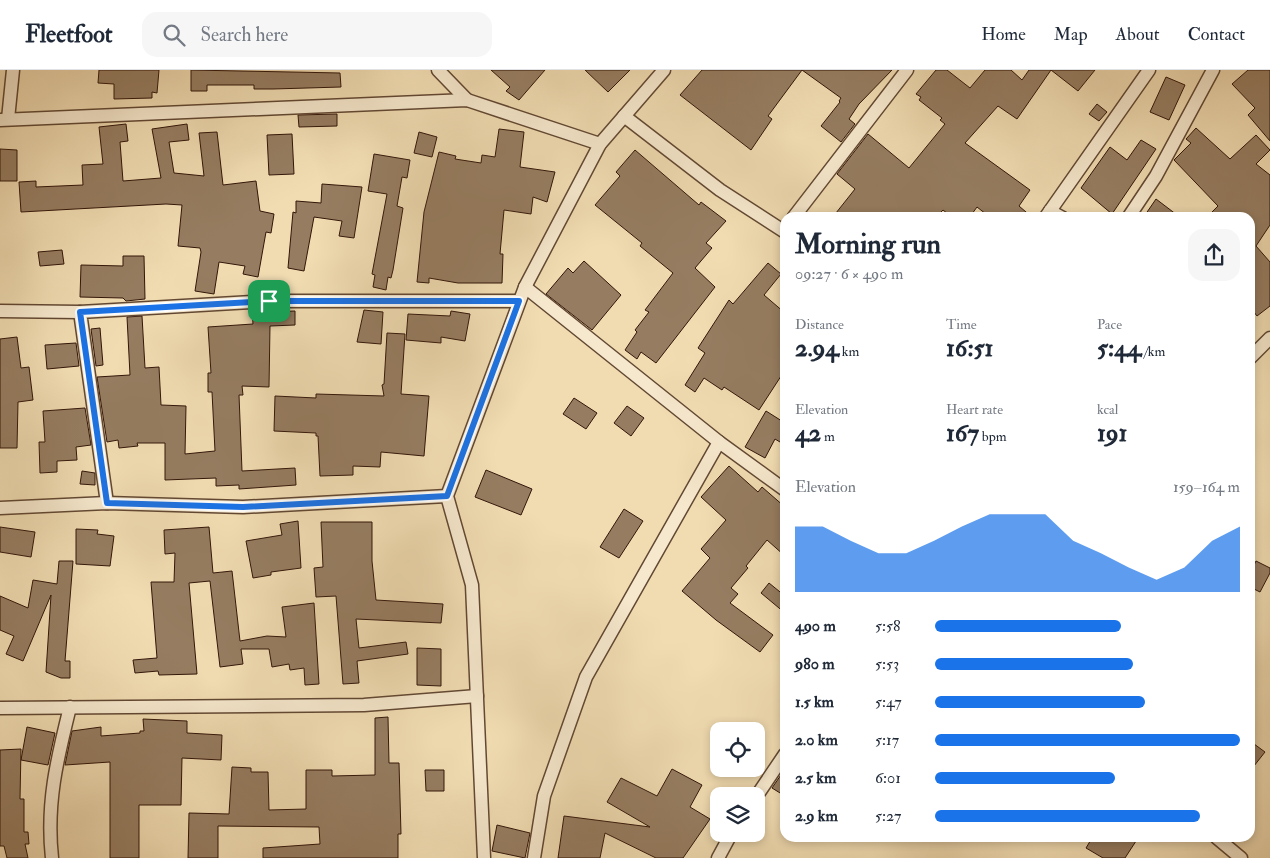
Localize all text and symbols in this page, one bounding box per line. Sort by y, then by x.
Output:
search box [142,12,492,57]
text: Fleetfoot [25,19,112,50]
icon: search [160,21,188,49]
text: Search here [200,23,288,47]
text: Home [981,23,1026,46]
text: Map [1054,23,1088,46]
text: About [1116,23,1160,46]
text: Contact [1188,23,1245,46]
text: Morning run [795,227,941,262]
button: share [1188,229,1240,281]
text: 09:27 · 6 × 490 m [795,264,903,284]
pin [248,280,290,322]
icon: arrive [255,287,283,315]
text: Distance [795,316,844,333]
text: Time [946,316,977,333]
text: Pace [1097,316,1122,333]
text: 2.94 [795,333,839,364]
text: 16:51 [946,333,994,364]
text: 5:44 [1097,333,1141,364]
text: km [839,343,859,360]
text: /km [1141,343,1165,360]
text: Elevation [795,401,848,418]
text: Heart rate [946,401,1003,418]
text: kcal [1097,401,1118,418]
text: 42 [795,418,821,449]
text: 167 [946,418,979,449]
text: 191 [1097,418,1127,449]
text: m [821,428,835,445]
text: bpm [979,428,1007,445]
text: Elevation [795,477,856,497]
text: 159–164 m [1173,477,1240,497]
text: 490 m [795,616,836,636]
text: 5:58 [875,616,901,636]
text: 980 m [795,654,835,674]
text: 5:53 [875,654,899,674]
text: 1.5 km [795,692,834,712]
text: 5:47 [875,692,902,712]
map controls [710,722,765,842]
button: locate [710,722,765,777]
text: 2.0 km [795,730,838,750]
text: 5:17 [875,730,899,750]
text: 2.5 km [795,768,836,788]
text: 6:01 [875,768,901,788]
button: layers [710,787,765,842]
text: 2.9 km [795,806,838,826]
text: 5:27 [875,806,901,826]

